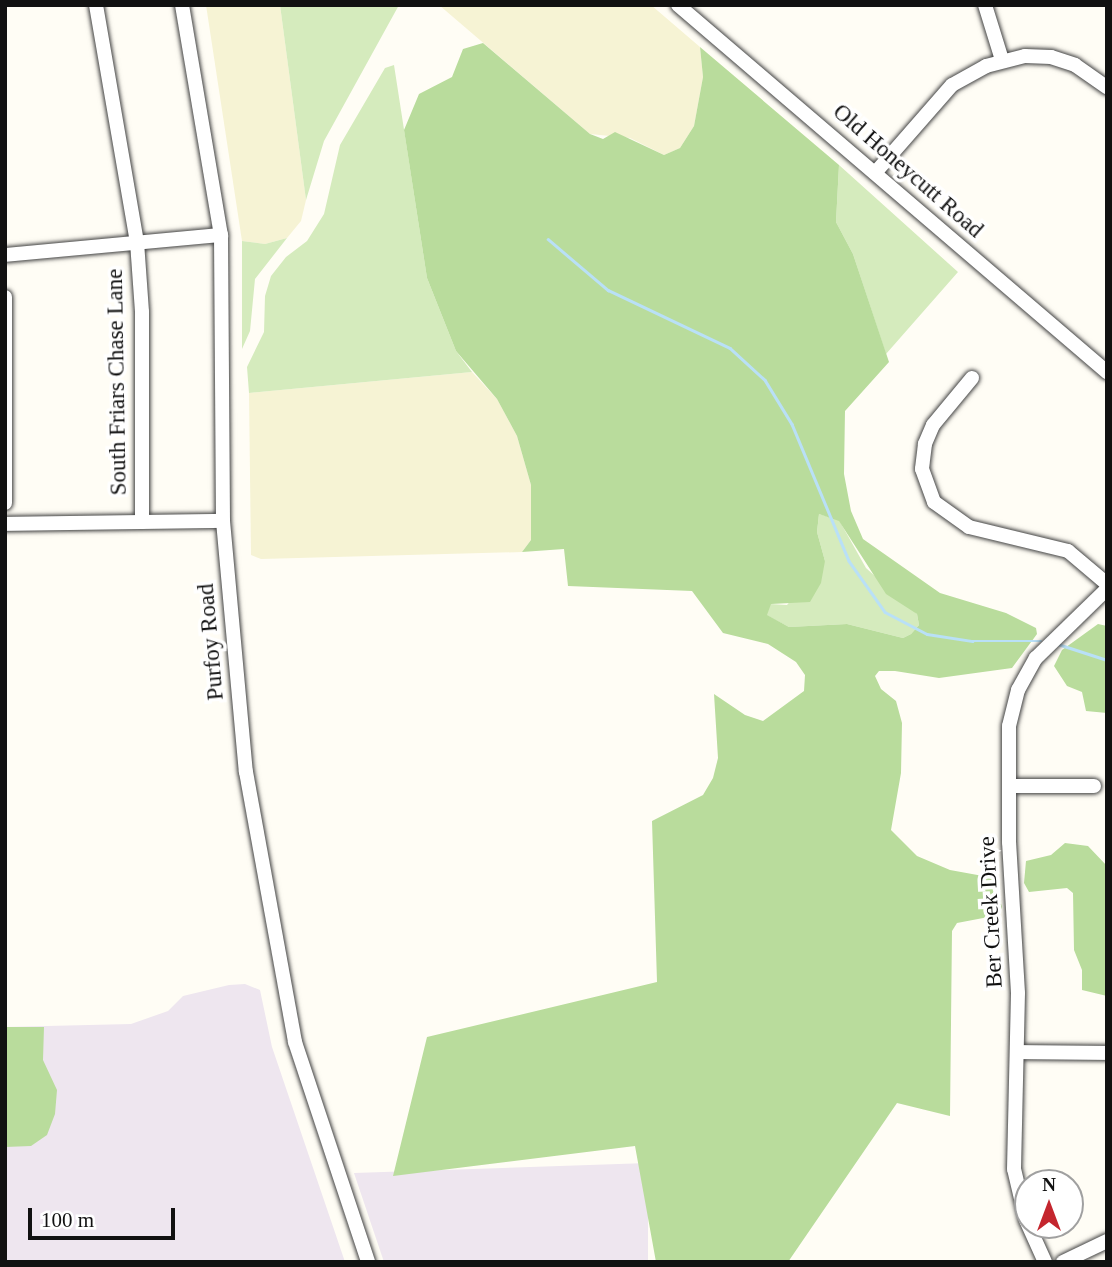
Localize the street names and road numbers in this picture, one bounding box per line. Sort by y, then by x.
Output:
street label: Old Honeycutt Road [827,98,989,244]
street label: South Friars Chase Lane [101,268,133,496]
street label: Purfoy Road [192,583,230,701]
street label: Ber Creek Drive [973,835,1009,989]

